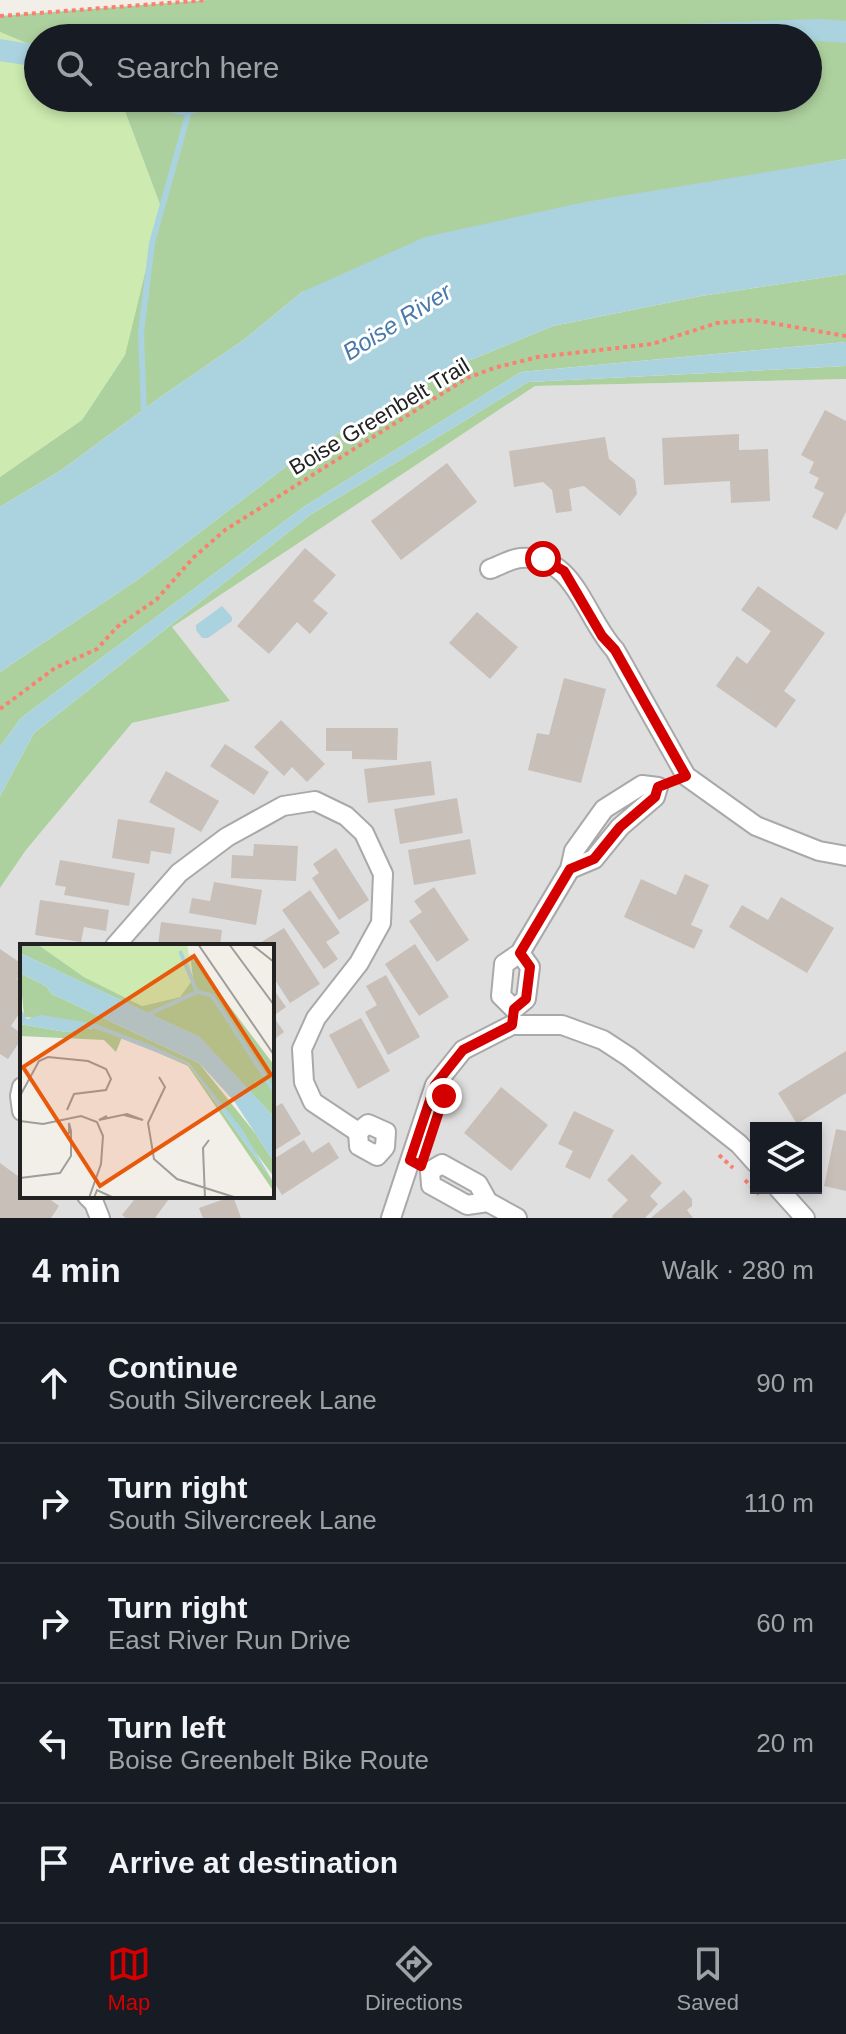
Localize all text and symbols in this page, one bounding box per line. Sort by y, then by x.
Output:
search box [24,24,822,112]
icon: search [52,46,96,90]
text: Search here [116,51,279,84]
water label: Boise River [338,277,457,366]
street label: Boise Greenbelt Trail [285,353,474,480]
route start [525,541,561,577]
inset map [20,944,274,1198]
route end [426,1078,462,1114]
map controls [750,1122,822,1194]
button: layers [750,1122,822,1194]
text: 4 min [32,1251,121,1289]
text: Walk · 280 m [662,1255,814,1285]
text: Continue [108,1351,238,1384]
icon: ahead [32,1361,76,1405]
text: 90 m [756,1368,814,1398]
text: South Silvercreek Lane [108,1385,377,1415]
text: Turn right [108,1471,247,1504]
icon: right [32,1481,76,1525]
text: 110 m [744,1488,814,1518]
text: South Silvercreek Lane [108,1505,377,1535]
text: Turn right [108,1591,247,1624]
icon: right [32,1601,76,1645]
text: 60 m [756,1608,814,1638]
text: East River Run Drive [108,1625,351,1655]
text: Turn left [108,1711,226,1744]
icon: left [32,1721,76,1765]
text: 20 m [756,1728,814,1758]
text: Boise Greenbelt Bike Route [108,1745,429,1775]
icon: arrive [32,1841,76,1885]
text: Arrive at destination [108,1846,398,1879]
tab: Map [107,1942,151,2016]
tab: Directions [365,1942,463,2016]
tab: Saved [677,1942,739,2016]

